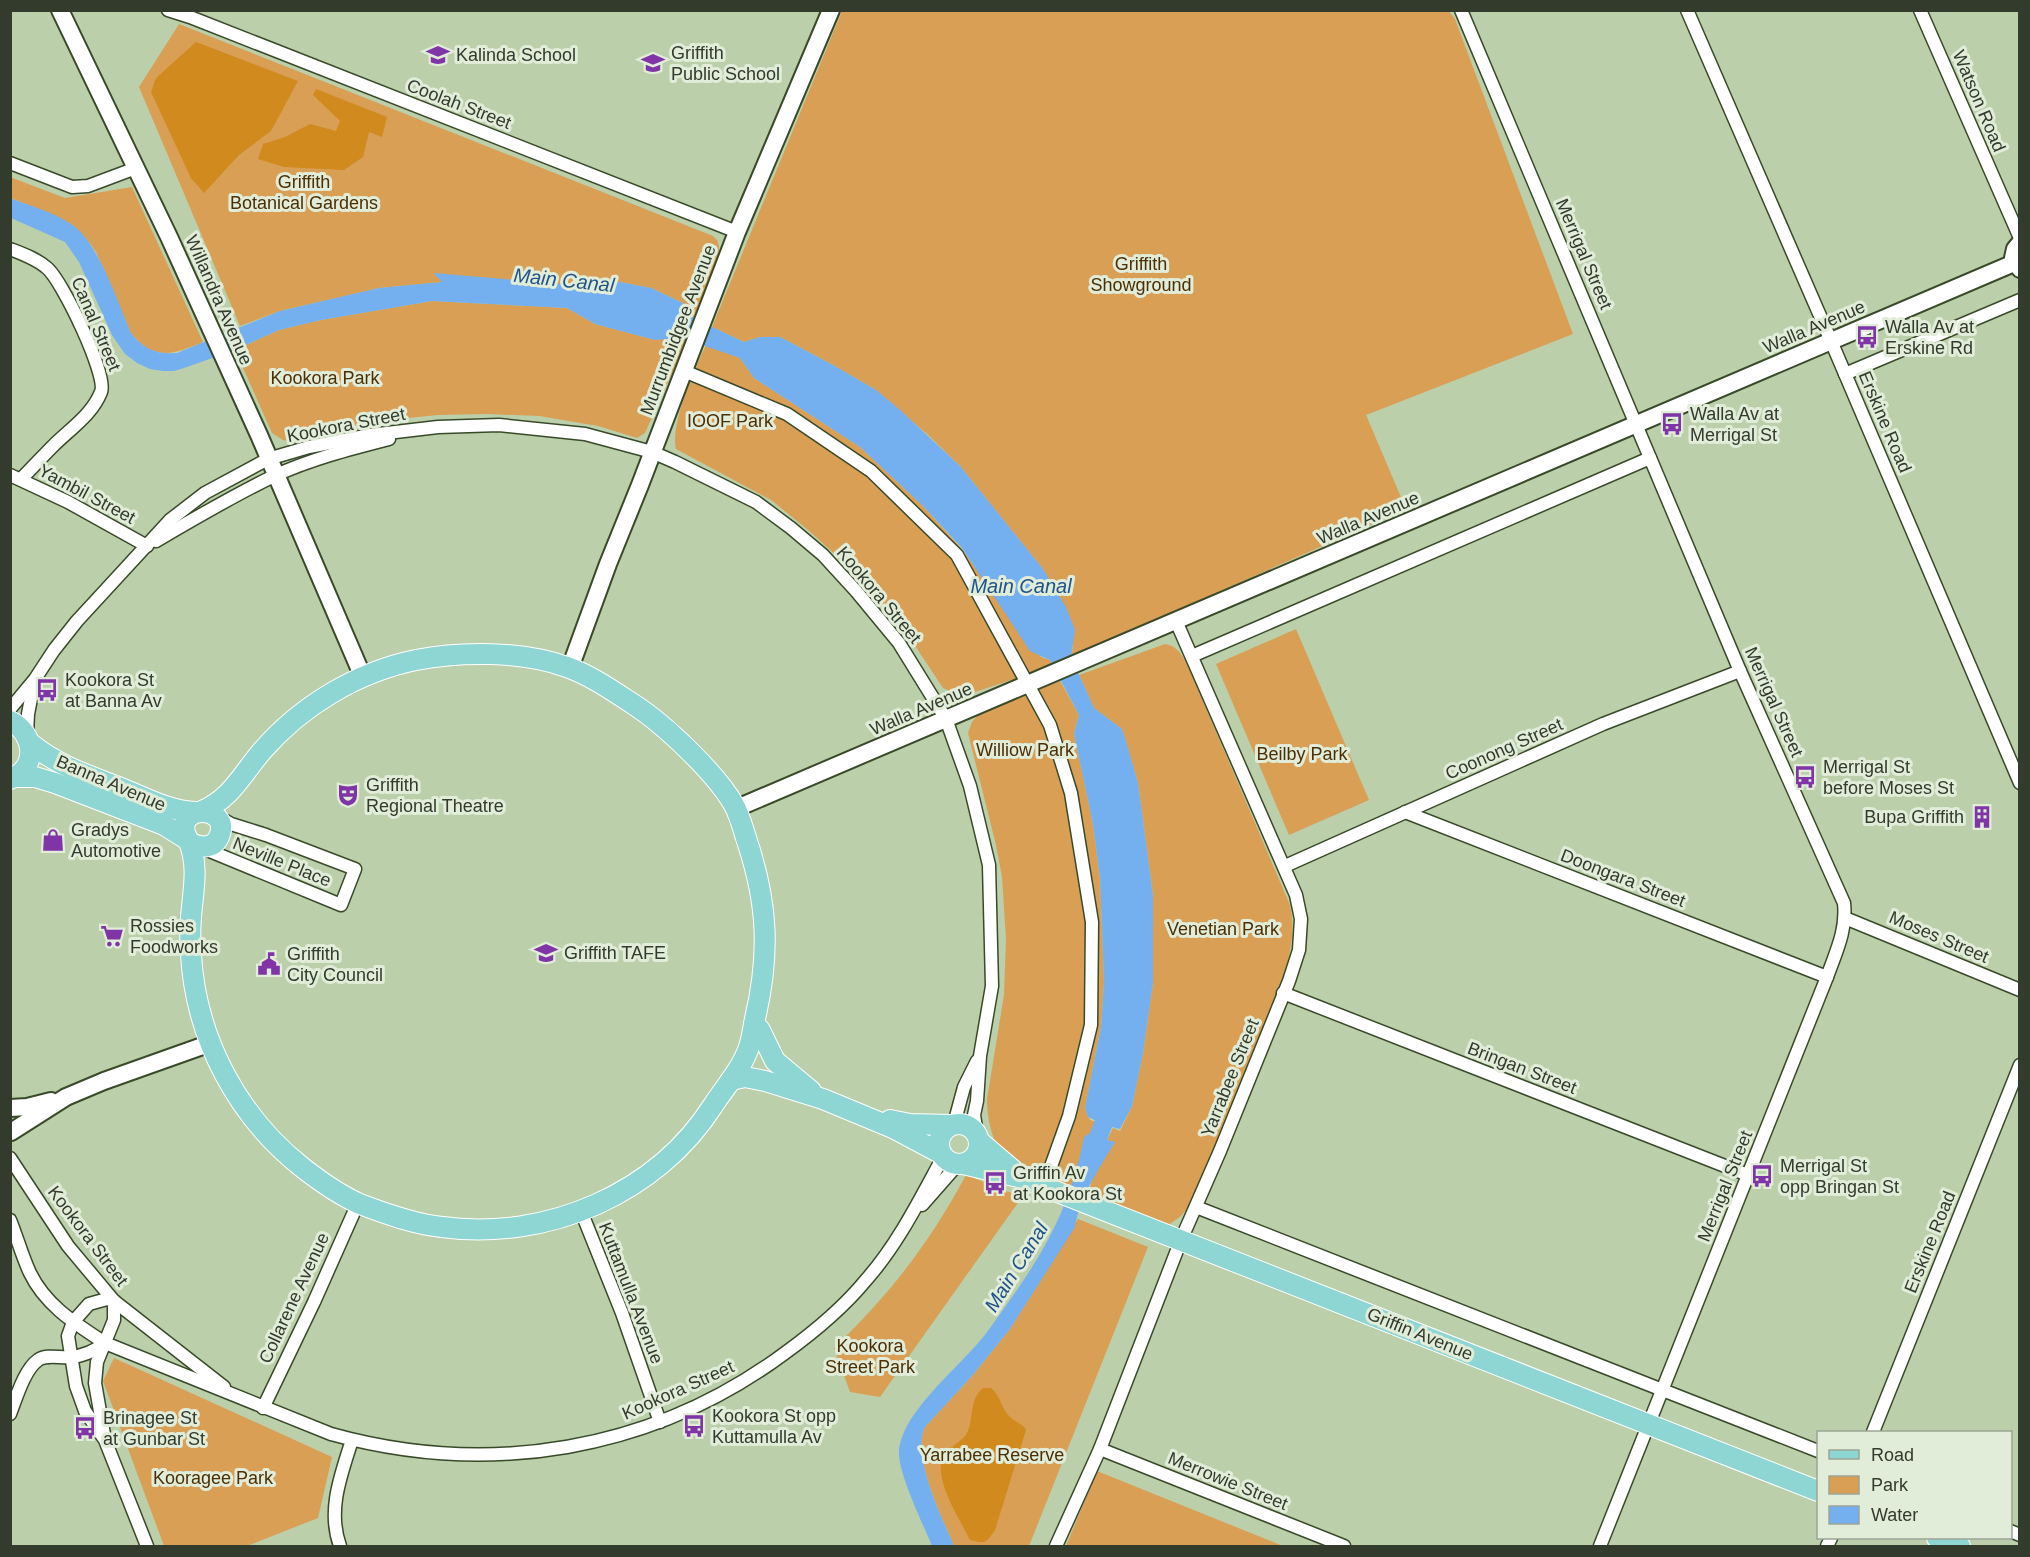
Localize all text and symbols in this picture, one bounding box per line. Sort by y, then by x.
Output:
school or university icon: Kalinda School [425,42,451,68]
place label: Griffith Public School [671,43,780,84]
place label: Kalinda School [456,45,576,65]
street label: Watson Road [1949,47,2009,155]
school or university icon: Griffith Public School [640,50,666,76]
street label: Coolah Street [404,75,514,133]
park label: Griffith Botanical Gardens [230,172,378,213]
street label: Merrigal Street [1552,196,1616,312]
street label: Willandra Avenue [181,232,257,368]
street label: Murrumbidgee Avenue [636,242,720,418]
park label: Griffith Showground [1090,254,1192,295]
water label: Main Canal [513,264,616,296]
street label: Canal Street [67,274,125,374]
street label: Walla Avenue [1760,296,1868,358]
place label: Walla Av at Erskine Rd [1885,317,1974,358]
bus stop icon: Walla Av at Erskine Rd [1854,324,1880,350]
park label: Kookora Park [270,368,381,388]
street label: Erskine Road [1855,368,1915,476]
street label: Kookora Street [285,404,407,446]
place label: Walla Av at Merrigal St [1690,404,1779,445]
park label: IOOF Park [687,411,774,431]
bus stop icon: Walla Av at Merrigal St [1659,411,1685,437]
street label: Yambil Street [35,460,139,528]
street label: Walla Avenue [1314,487,1422,549]
street label: Kookora Street [833,543,925,647]
water label: Main Canal [970,575,1072,597]
street label: Merrigal Street [1741,644,1807,760]
place label: Kookora St at Banna Av [65,670,162,711]
bus stop icon: Kookora St at Banna Av [34,677,60,703]
street label: Walla Avenue [867,678,975,740]
street label: Coonong Street [1442,714,1566,784]
park label: Williow Park [976,740,1075,760]
park label: Beilby Park [1256,744,1349,764]
street label: Banna Avenue [53,751,169,815]
place label: Merrigal St before Moses St [1823,757,1954,798]
bus stop icon: Merrigal St before Moses St [1792,764,1818,790]
place label: Griffith Regional Theatre [366,775,504,816]
theatre icon: Griffith Regional Theatre [335,782,361,808]
building icon: Bupa Griffith [1969,804,1995,830]
place label: Bupa Griffith [1864,807,1964,827]
place label: Gradys Automotive [71,820,161,861]
shop icon: Gradys Automotive [40,827,66,853]
street label: Neville Place [230,833,334,891]
street label: Doongara Street [1558,845,1688,911]
street label: Moses Street [1886,907,1992,967]
place label: Rossies Foodworks [130,916,218,957]
park label: Venetian Park [1167,919,1280,939]
supermarket icon: Rossies Foodworks [99,923,125,949]
school or university icon: Griffith TAFE [533,940,559,966]
place label: Griffith TAFE [564,943,666,963]
place label: Griffith City Council [287,944,383,985]
public building icon: Griffith City Council [256,951,282,977]
street label: Yarrabee Street [1197,1016,1263,1140]
street label: Bringan Street [1465,1038,1579,1098]
street label: Merrigal Street [1694,1128,1756,1244]
place label: Merrigal St opp Bringan St [1780,1156,1899,1197]
place label: Griffin Av at Kookora St [1013,1163,1122,1204]
bus stop icon: Merrigal St opp Bringan St [1749,1163,1775,1189]
bus stop icon: Griffin Av at Kookora St [982,1170,1008,1196]
street label: Kookora Street [44,1182,132,1290]
street label: Erskine Road [1900,1188,1960,1296]
water label: Main Canal [980,1218,1052,1316]
street label: Kuttamulla Avenue [595,1219,667,1367]
street label: Collarene Avenue [255,1230,333,1366]
street label: Griffin Avenue [1364,1304,1476,1364]
park label: Kookora Street Park [825,1336,916,1377]
street label: Kookora Street [619,1356,737,1424]
place label: Kookora St opp Kuttamulla Av [712,1406,836,1447]
place label: Brinagee St at Gunbar St [103,1408,205,1449]
bus stop icon: Kookora St opp Kuttamulla Av [681,1413,707,1439]
bus stop icon: Brinagee St at Gunbar St [72,1415,98,1441]
legend [1817,1431,2012,1539]
park label: Yarrabee Reserve [920,1445,1064,1465]
text: Road [1871,1445,1914,1465]
street label: Merrowie Street [1165,1448,1291,1514]
park label: Kooragee Park [153,1468,274,1488]
text: Park [1871,1475,1909,1495]
text: Water [1871,1505,1918,1525]

